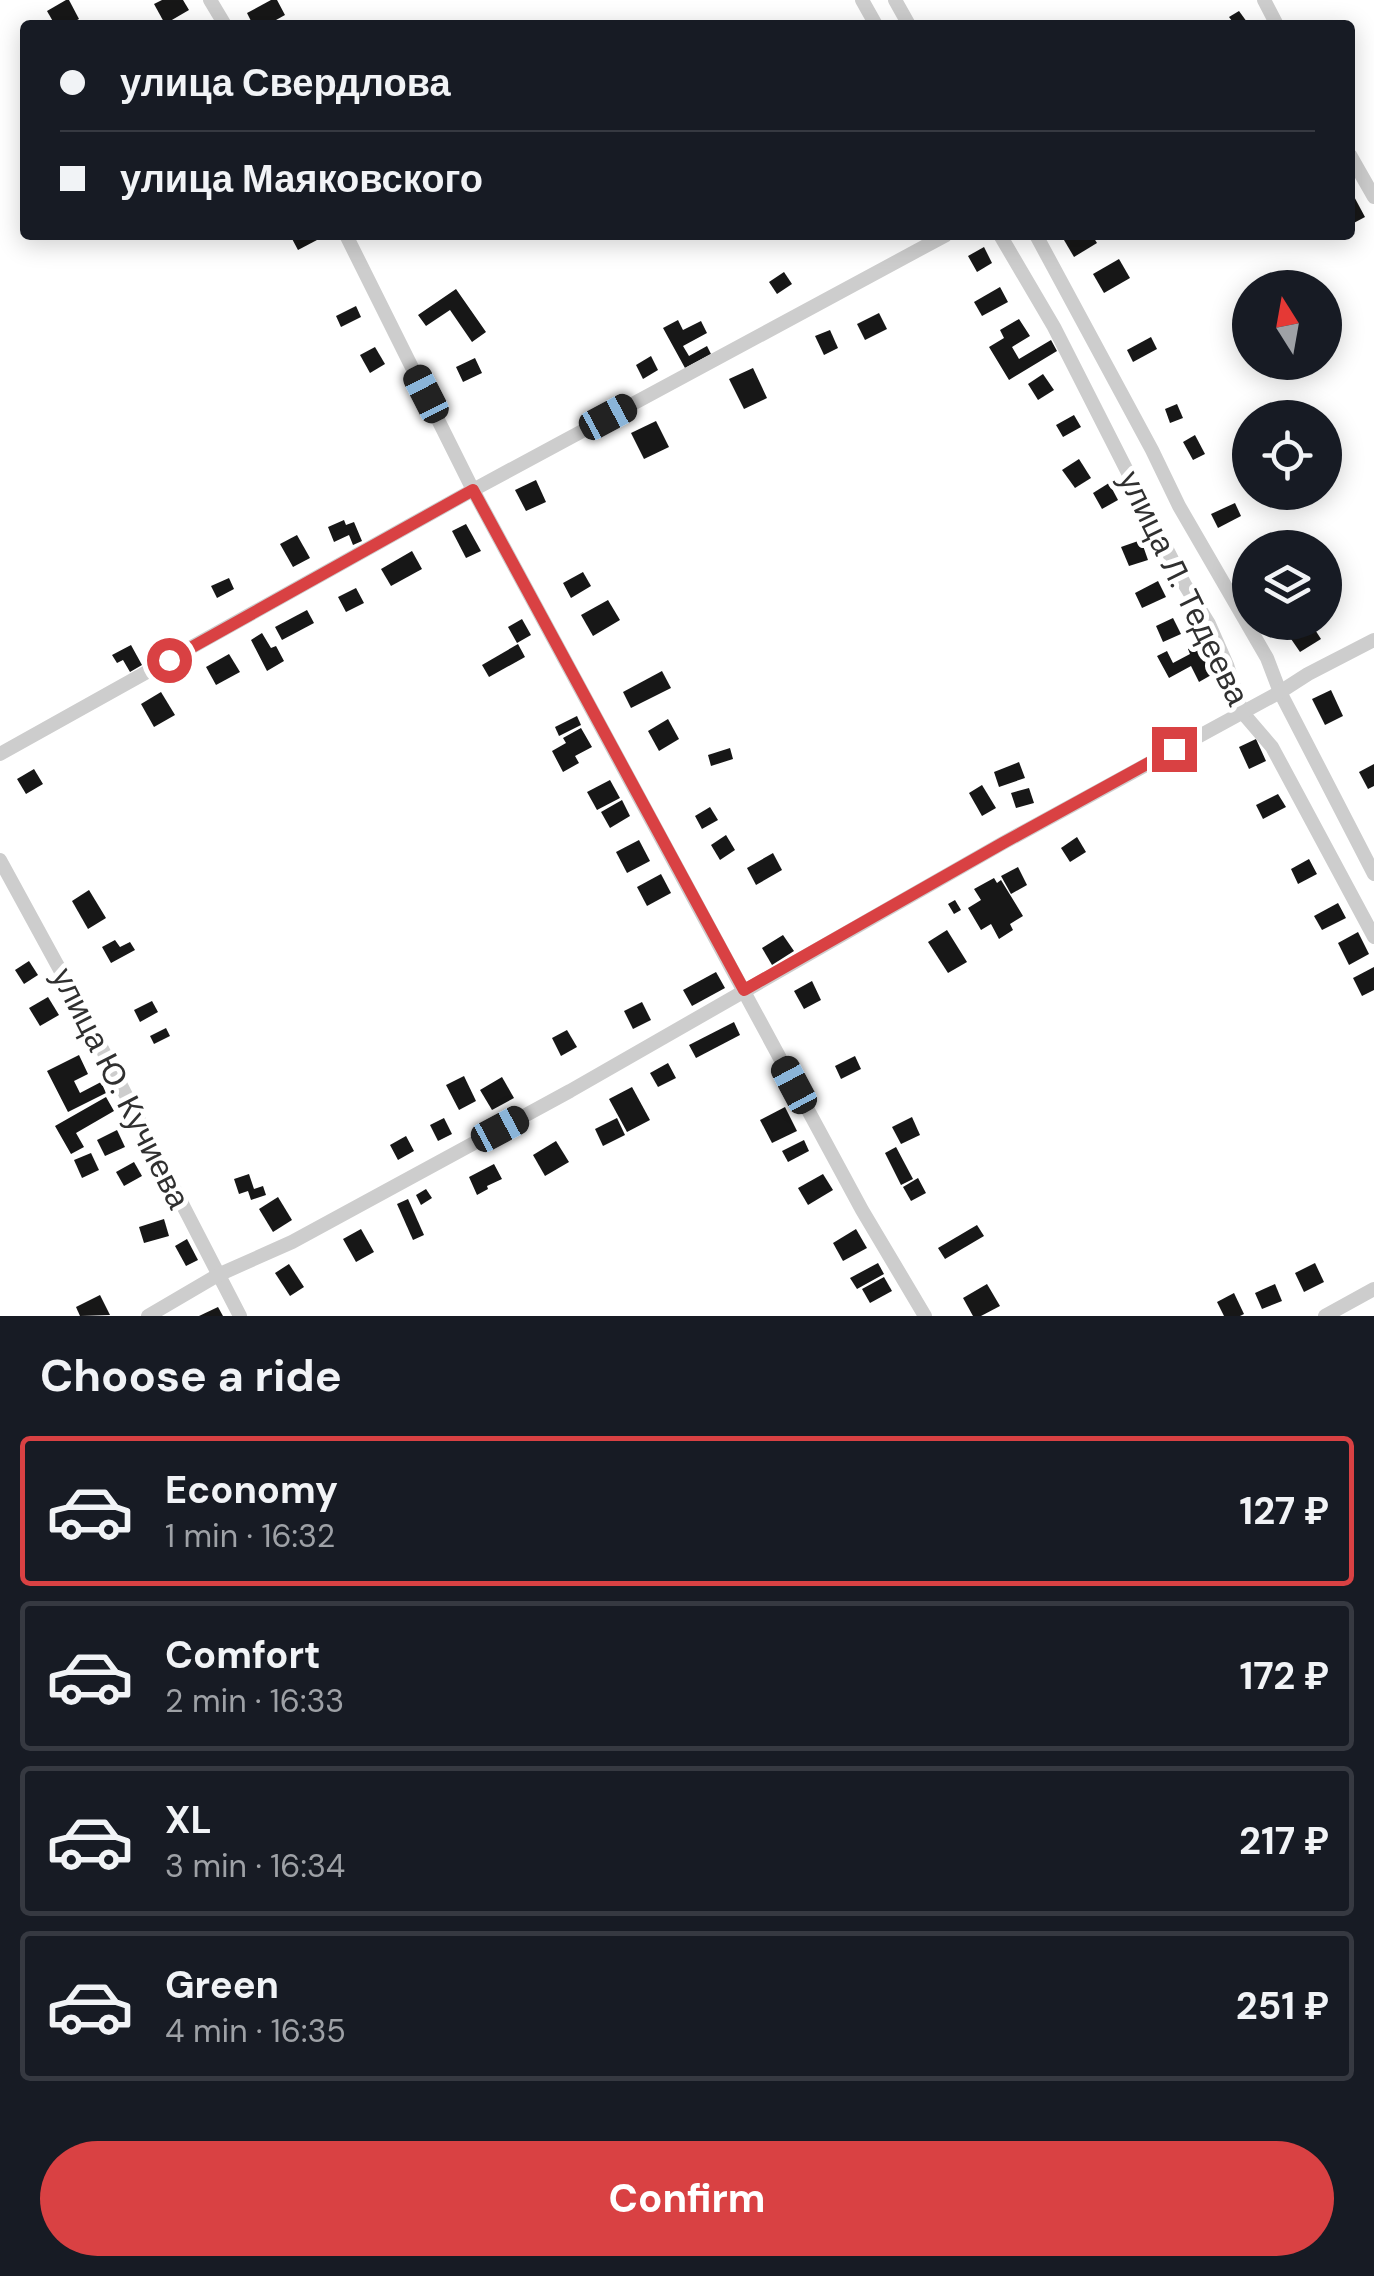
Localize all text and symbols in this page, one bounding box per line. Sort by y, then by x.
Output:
text: улица Свердлова [120,58,451,108]
text: улица Маяковского [120,154,483,204]
north arrow [1232,270,1342,380]
map controls [1232,270,1342,640]
car [399,360,453,428]
car [574,390,642,444]
button: locate [1232,400,1342,510]
street label: улица Л. Тедеева [1109,464,1259,712]
button: layers [1232,530,1342,640]
route start [147,638,192,683]
route end [1152,727,1197,772]
street label: улица Ю. Кучиева [42,960,200,1216]
car [767,1051,821,1119]
car [466,1102,534,1156]
text: Choose a ride [40,1346,342,1405]
text: Economy [165,1465,338,1515]
icon: car [45,1466,135,1556]
text: 127 ₽ [1239,1486,1329,1536]
text: 1 min · 16:32 [165,1515,335,1557]
text: Comfort [165,1630,321,1680]
icon: car [45,1631,135,1721]
text: 172 ₽ [1239,1651,1329,1701]
text: 2 min · 16:33 [165,1680,344,1722]
text: XL [165,1795,212,1845]
icon: car [45,1796,135,1886]
text: 217 ₽ [1239,1816,1329,1866]
text: 3 min · 16:34 [165,1845,345,1887]
text: Green [165,1960,279,2010]
icon: car [45,1961,135,2051]
text: 251 ₽ [1236,1981,1329,2031]
text: 4 min · 16:35 [165,2010,346,2052]
button: Confirm [40,2141,1334,2256]

